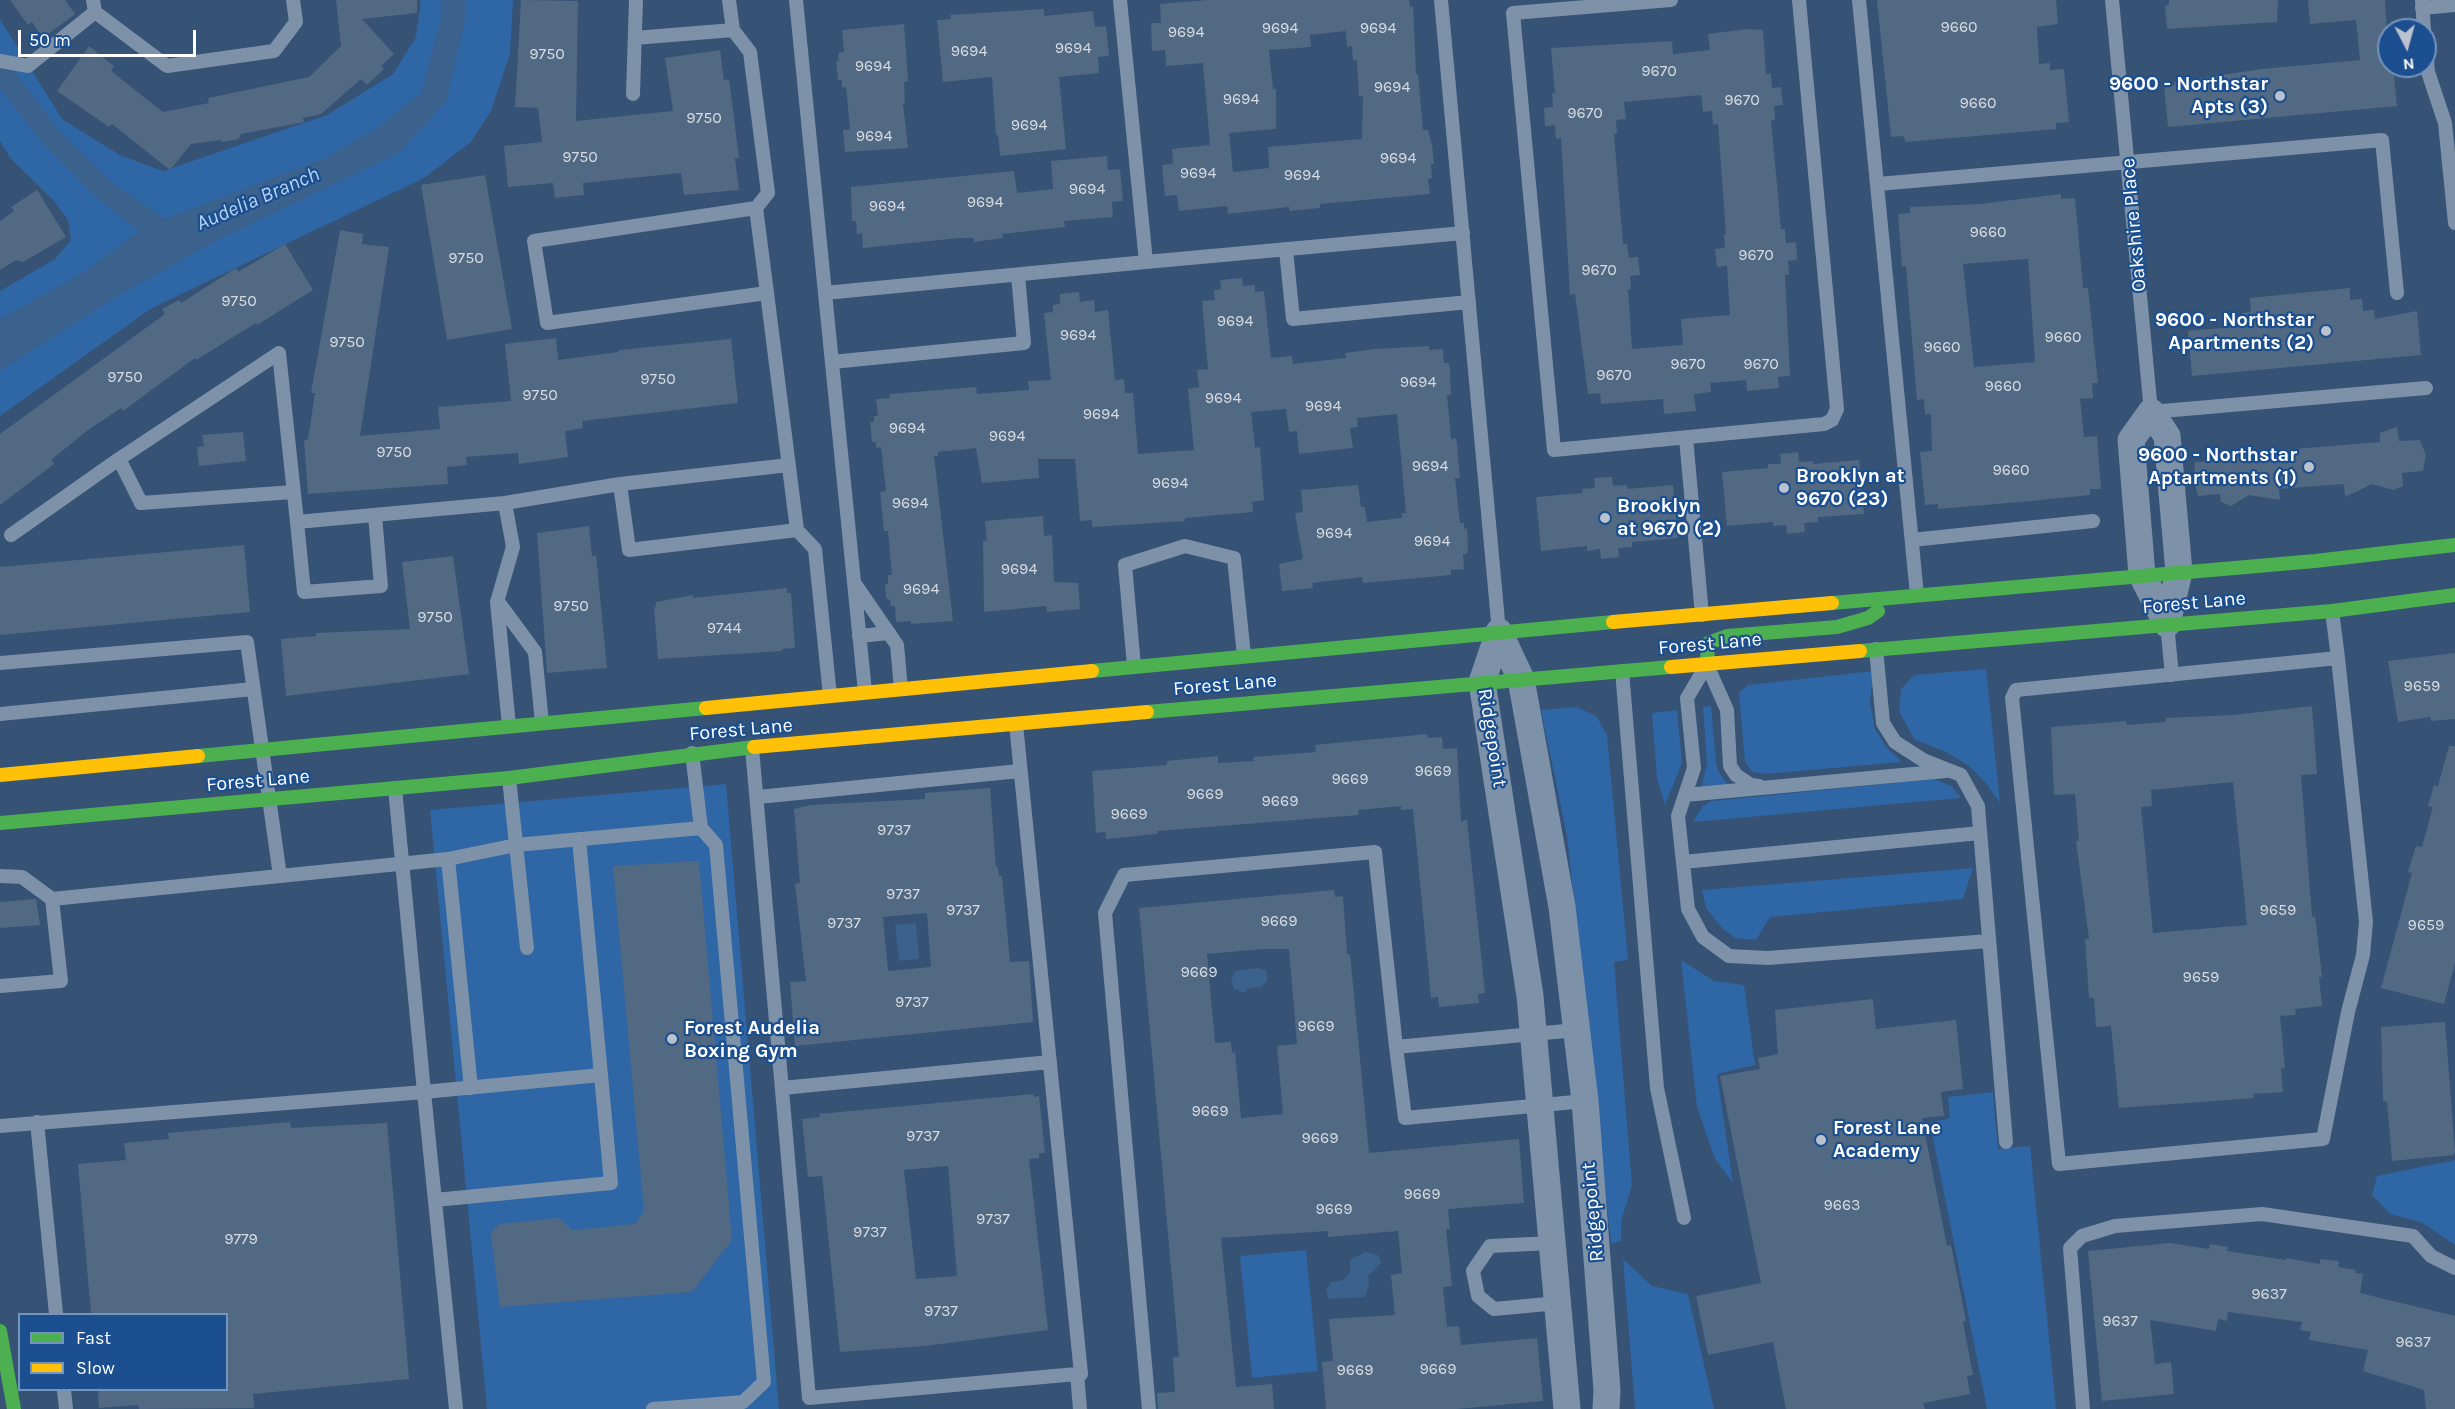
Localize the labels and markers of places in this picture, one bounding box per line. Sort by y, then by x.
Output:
place label: 9600 - Northstar Apts (3) [2109,72,2268,119]
marker: 9600 - Northstar Apts (3) [2273,89,2287,103]
place label: 9600 - Northstar Apartments (2) [2155,308,2314,355]
marker: 9600 - Northstar Apartments (2) [2319,324,2333,338]
place label: 9600 - Northstar Aptartments (1) [2138,443,2297,490]
marker: 9600 - Northstar Aptartments (1) [2302,460,2316,474]
place label: Brooklyn at 9670 (23) [1796,464,1905,511]
marker: Brooklyn at 9670 (23) [1777,481,1791,495]
place label: Brooklyn at 9670 (2) [1617,494,1722,541]
marker: Brooklyn at 9670 (2) [1598,511,1612,525]
place label: Forest Audelia Boxing Gym [684,1016,820,1063]
marker: Forest Audelia Boxing Gym [665,1032,679,1046]
place label: Forest Lane Academy [1833,1116,1941,1163]
marker: Forest Lane Academy [1814,1133,1828,1147]

